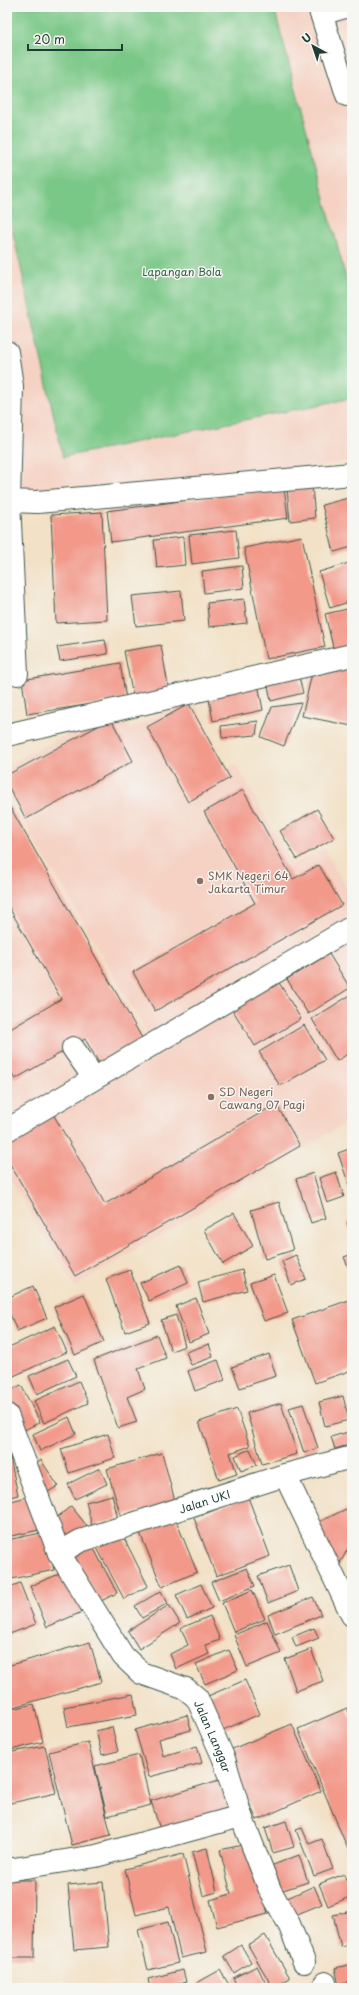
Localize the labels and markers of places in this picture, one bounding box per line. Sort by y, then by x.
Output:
place label: SMK Negeri 64 Jakarta Timur [208,867,289,897]
marker: SMK Negeri 64 Jakarta Timur [195,876,205,886]
place label: SD Negeri Cawang 07 Pagi [219,1083,305,1113]
marker: SD Negeri Cawang 07 Pagi [206,1092,216,1102]

